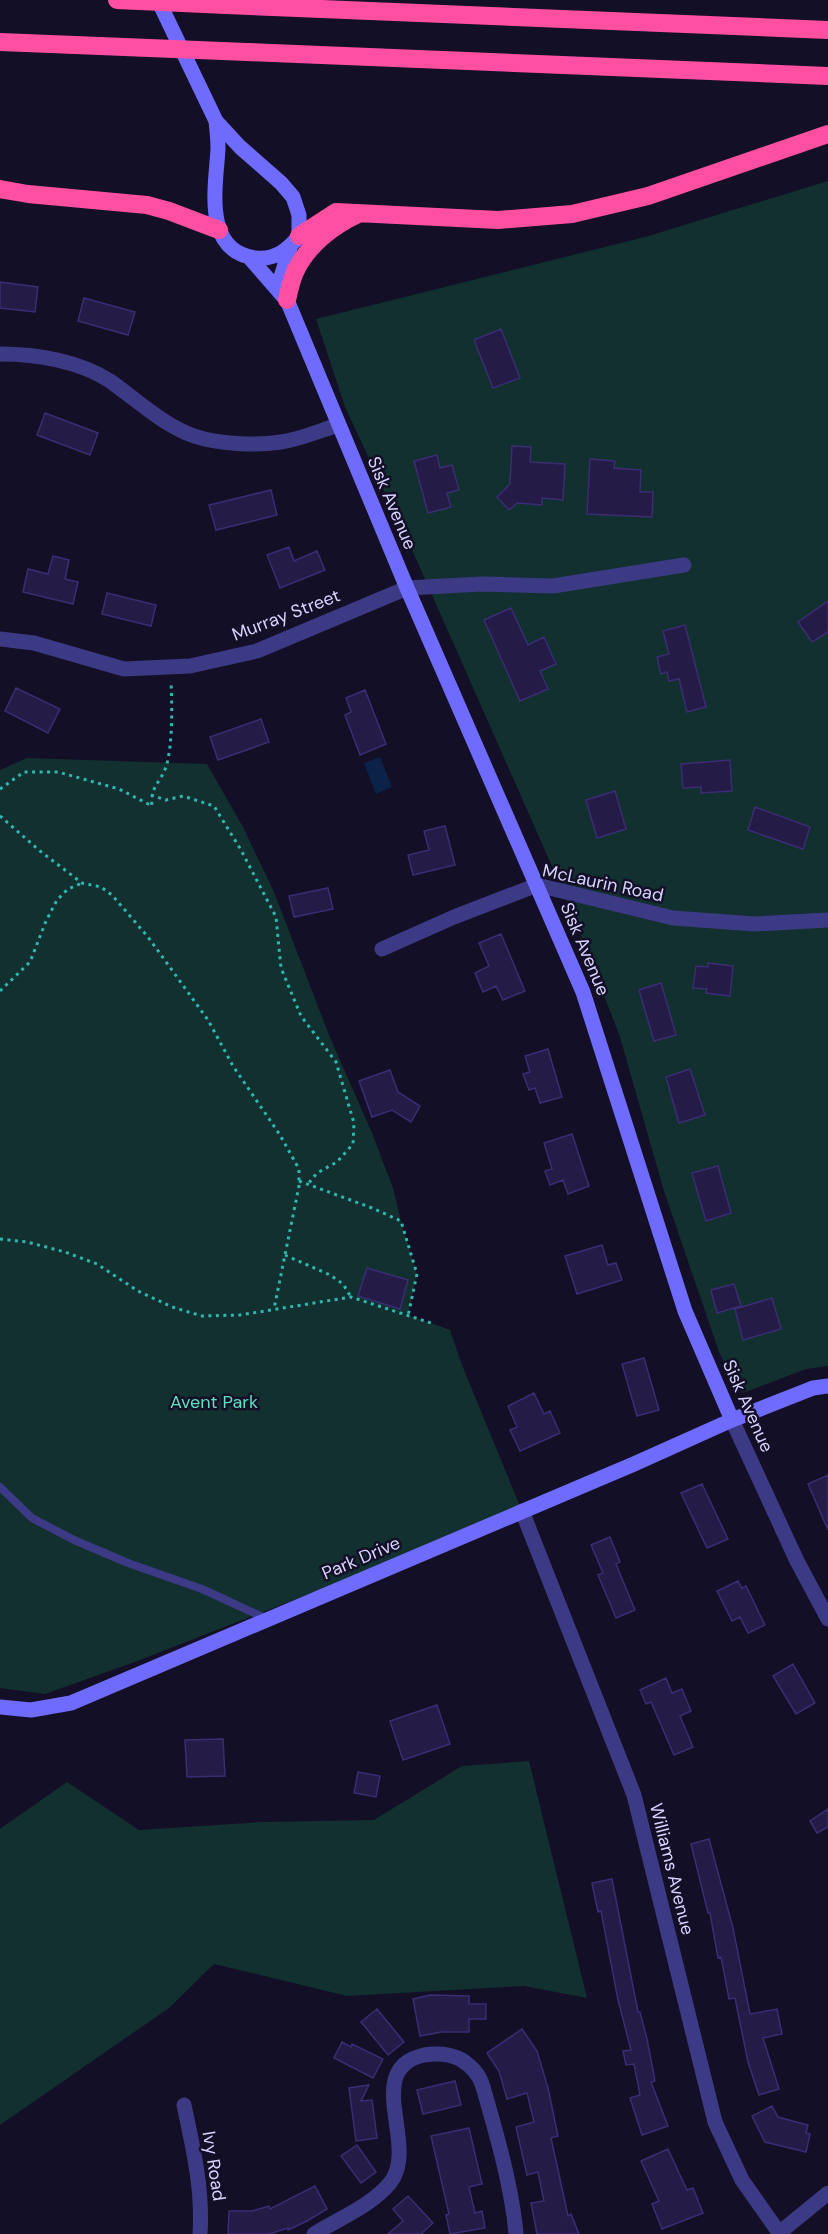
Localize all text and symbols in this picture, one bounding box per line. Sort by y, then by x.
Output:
street label: Sisk Avenue [362,453,422,553]
street label: Murray Street [228,583,344,647]
street label: McLaurin Road [540,858,666,908]
street label: Sisk Avenue [555,899,615,999]
street label: Sisk Avenue [717,1356,779,1456]
park label: Avent Park [170,1390,258,1414]
street label: Park Drive [318,1531,404,1585]
street label: Williams Avenue [644,1801,700,1937]
street label: Ivy Road [197,2129,231,2203]

